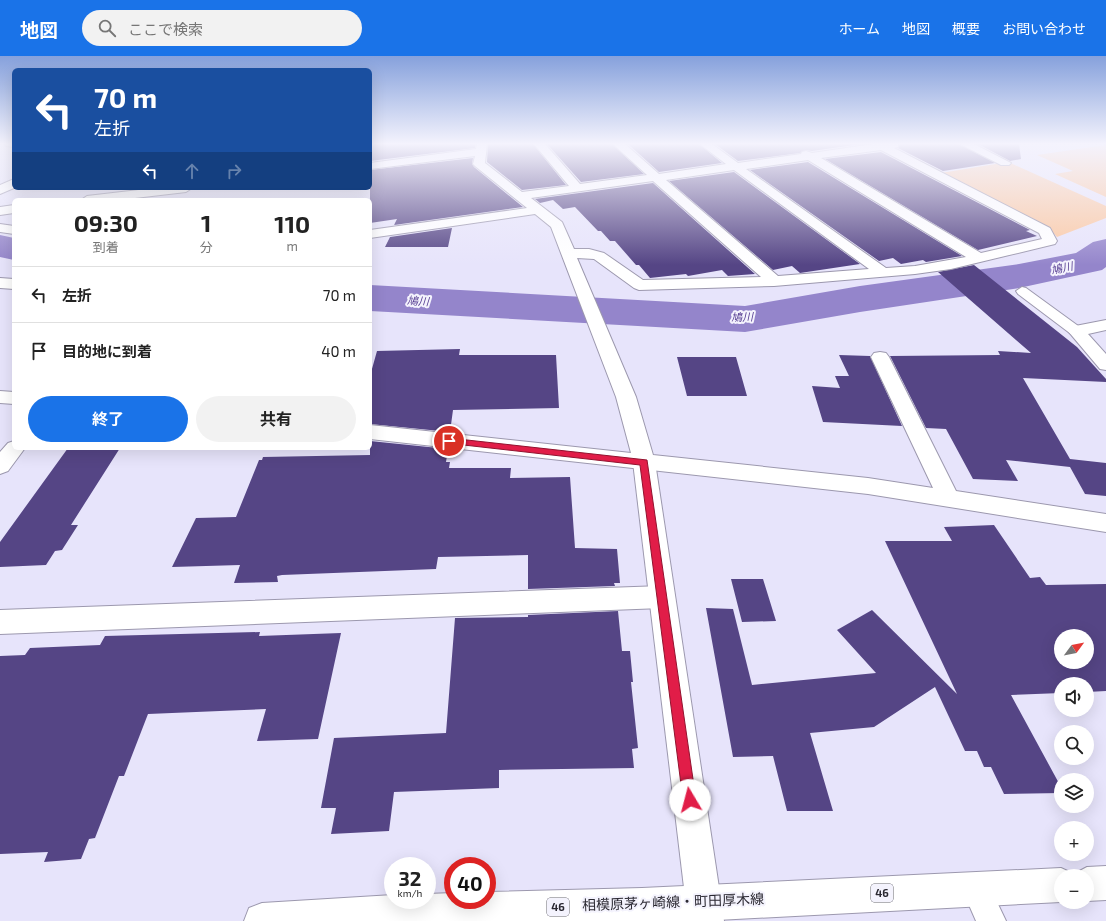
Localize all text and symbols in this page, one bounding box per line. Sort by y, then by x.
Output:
search box [82,10,362,46]
icon: search [96,17,118,39]
text: 地図 [20,18,58,41]
text: ここで検索 [128,20,203,38]
text: ホーム [838,20,880,37]
text: 地図 [902,20,930,37]
text: 概要 [952,20,980,37]
text: お問い合わせ [1002,20,1086,37]
text: 70 m [94,80,157,114]
icon: left [28,84,80,136]
text: 左折 [94,117,130,139]
icon: left [139,160,161,182]
icon: ahead [181,160,203,182]
icon: right [223,160,245,182]
text: 09:30 [74,208,138,237]
text: 1 [201,208,211,237]
text: 110 [274,209,310,238]
text: m [287,238,298,254]
text: 到着 [93,239,119,255]
text: 分 [200,239,213,255]
water label: 鳩川 [1050,259,1075,276]
icon: left [28,284,50,306]
text: 左折 [62,286,92,304]
text: 70 m [323,286,356,304]
water label: 鳩川 [407,293,430,308]
water label: 鳩川 [731,310,754,323]
icon: arrive [28,340,50,362]
text: 目的地に到着 [62,342,152,360]
text: 40 m [321,342,356,360]
button: 終了 [28,396,188,442]
button: 共有 [196,396,356,442]
pin [432,424,466,458]
icon: arrive [438,430,460,452]
north arrow [1054,629,1094,669]
map controls [1054,629,1094,909]
button: sound [1054,677,1094,717]
button: search [1054,725,1094,765]
button: layers [1054,773,1094,813]
position arrow [669,779,711,821]
button: + [1054,821,1094,861]
speed limit sign: 40 [444,857,496,909]
text: 32 [399,866,421,890]
button: − [1054,869,1094,909]
road number: 46 [871,884,893,902]
text: km/h [398,887,422,899]
street label: 相模原茅ヶ崎線・町田厚木線 [582,890,764,913]
road number: 46 [547,898,569,916]

